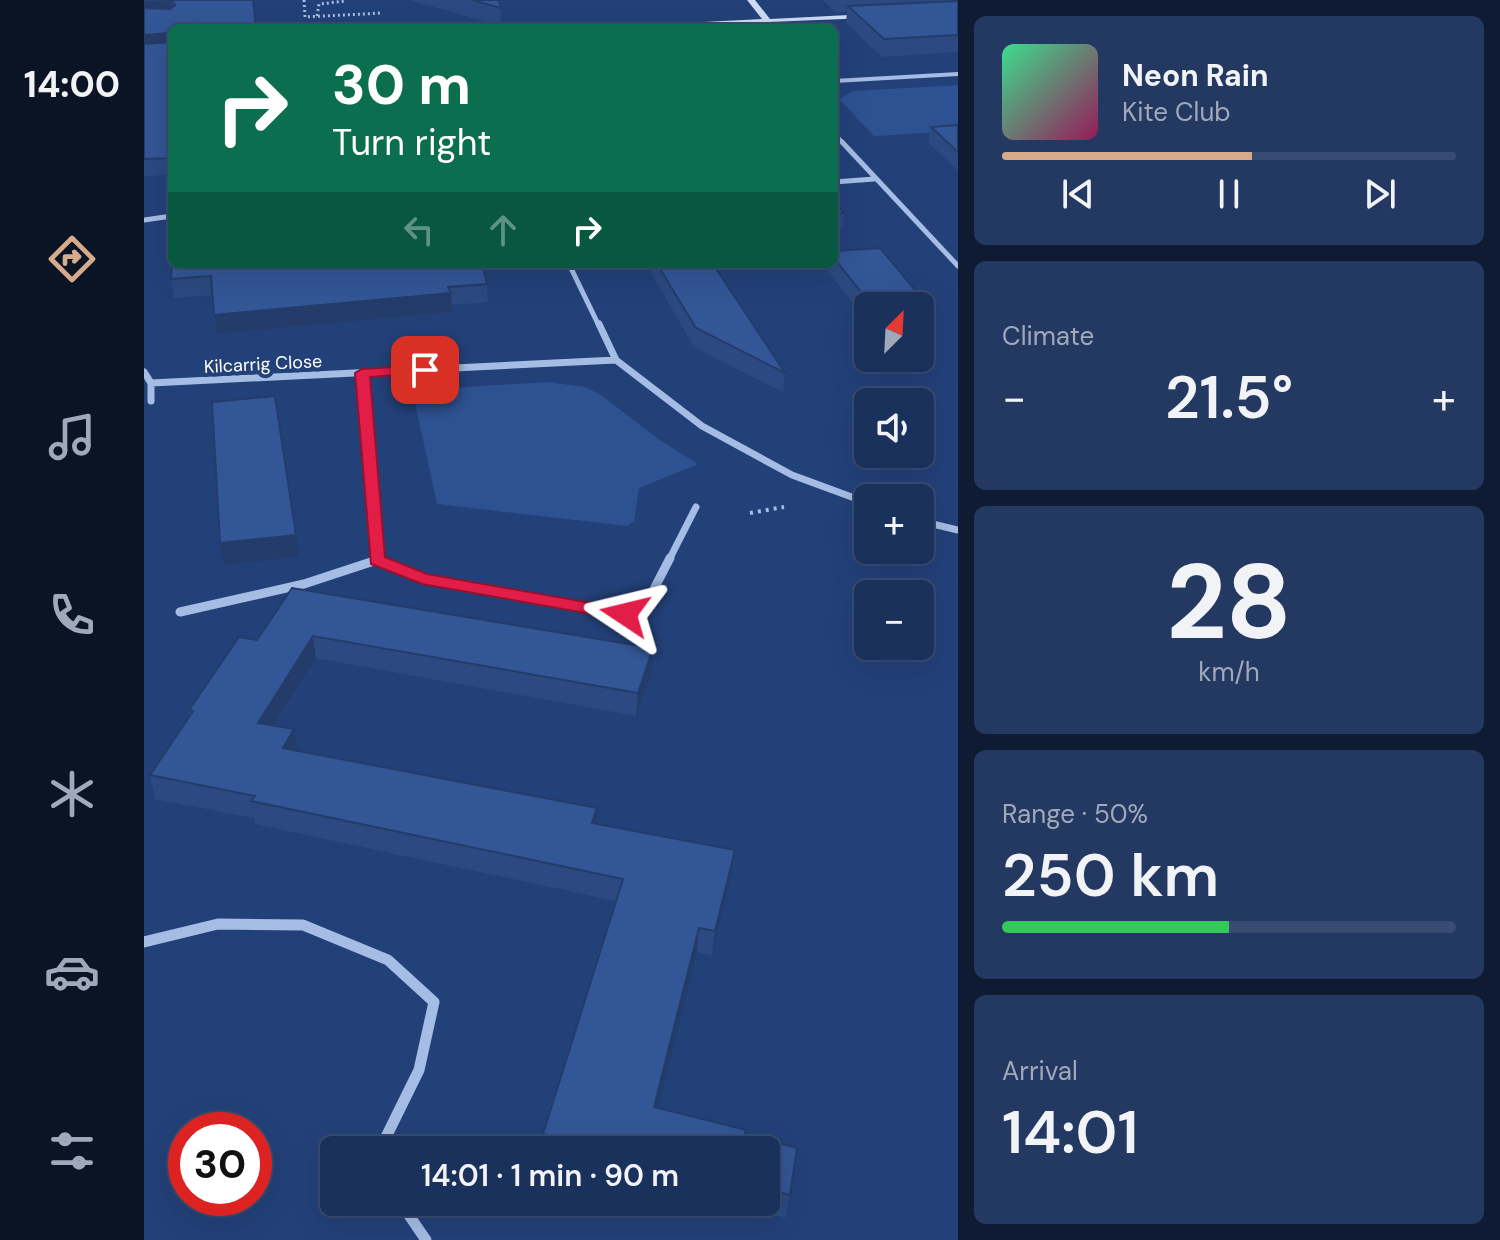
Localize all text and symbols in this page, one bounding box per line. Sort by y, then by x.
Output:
text: 30 m [332,48,471,121]
icon: right [200,56,304,160]
text: Neon Rain [1122,56,1268,95]
text: 14:00 [24,61,120,108]
text: Kite Club [1122,95,1231,129]
text: Turn right [332,119,491,166]
icon: previous [1056,172,1100,216]
icon: pause [1207,172,1251,216]
icon: next [1358,172,1402,216]
icon: left [397,208,441,252]
icon: ahead [481,208,525,252]
icon: right [565,208,609,252]
icon: directions [44,231,100,287]
north arrow [854,292,934,372]
map controls [854,292,934,660]
text: Climate [1002,319,1094,353]
pin [391,336,459,404]
icon: arrive [403,348,447,392]
street label: Kilcarrig Close [203,349,323,379]
text: 21.5° [1165,358,1293,437]
text: − [1002,369,1026,427]
text: + [1432,369,1456,427]
button: sound [854,388,934,468]
icon: music [44,409,100,465]
button: + [854,484,934,564]
text: 28 [1166,535,1292,670]
position arrow [583,572,667,656]
button: − [854,580,934,660]
icon: phone [44,587,100,643]
text: km/h [1198,655,1260,689]
icon: climate [44,766,100,822]
text: Range · 50% [1002,797,1148,831]
text: 250 km [1002,836,1219,915]
icon: car [44,944,100,1000]
text: Arrival [1002,1054,1078,1088]
text: 14:01 [1002,1093,1138,1172]
speed limit sign: 30 [168,1112,272,1216]
icon: filters [44,1123,100,1179]
text: 14:01 · 1 min · 90 m [421,1156,679,1195]

